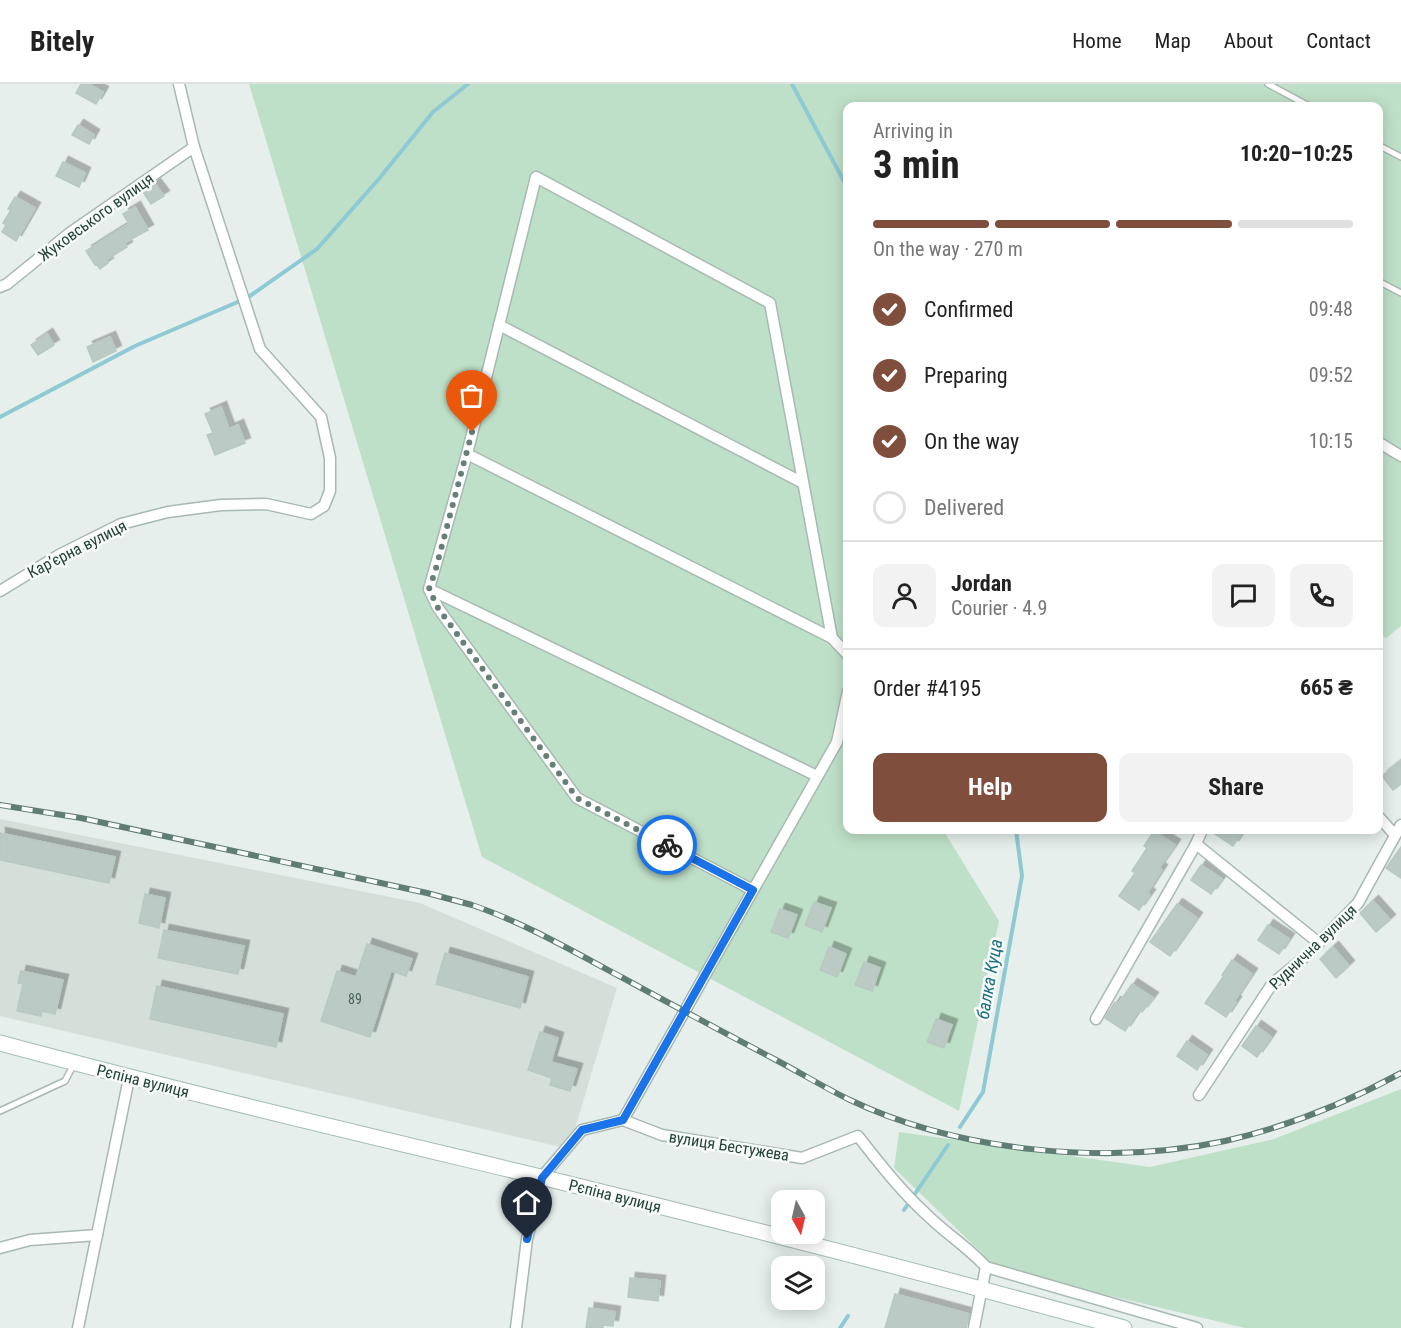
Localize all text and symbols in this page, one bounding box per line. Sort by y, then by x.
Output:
text: Bitely [30,25,94,58]
text: Home [1072,29,1122,53]
text: Map [1155,29,1191,53]
text: About [1224,29,1273,53]
text: Contact [1306,29,1371,53]
text: Arriving in [873,119,953,143]
text: 10:20–10:25 [1240,141,1353,166]
text: 3 min [873,142,960,188]
street label: Жуковського вулиця [35,169,157,265]
text: On the way · 270 m [873,237,1023,261]
icon: check [873,293,906,326]
text: Confirmed [924,297,1013,322]
text: 09:48 [1309,297,1353,321]
icon: check [873,359,906,392]
text: Preparing [924,363,1008,388]
text: 09:52 [1309,363,1353,387]
pin [446,370,497,432]
icon: bag [455,379,488,412]
icon: check [873,425,906,458]
text: On the way [924,429,1019,454]
text: 10:15 [1309,429,1353,453]
text: Delivered [924,495,1004,520]
street label: Карʼєрна вулиця [24,516,130,582]
button: person [873,564,936,627]
button: chat [1212,564,1275,627]
button: phone [1290,564,1353,627]
text: Jordan [951,571,1012,596]
text: Courier · 4.9 [951,596,1047,620]
text: 665 ₴ [1300,675,1353,700]
text: Order #4195 [873,676,981,701]
button: Help [873,753,1107,822]
button: Share [1119,753,1353,822]
courier [637,815,697,875]
icon: bike [651,829,684,862]
street label: Руднична вулиця [1265,901,1361,993]
water label: балка Куца [972,937,1006,1021]
house number: 89 [348,991,362,1007]
street label: Рєпіна вулиця [95,1060,191,1102]
street label: вулиця Бестужева [668,1127,790,1165]
street label: Рєпіна вулиця [567,1175,663,1217]
pin [501,1177,552,1239]
icon: home [510,1186,543,1219]
north arrow [771,1190,825,1244]
map controls [771,1190,825,1310]
button: layers [771,1256,825,1310]

